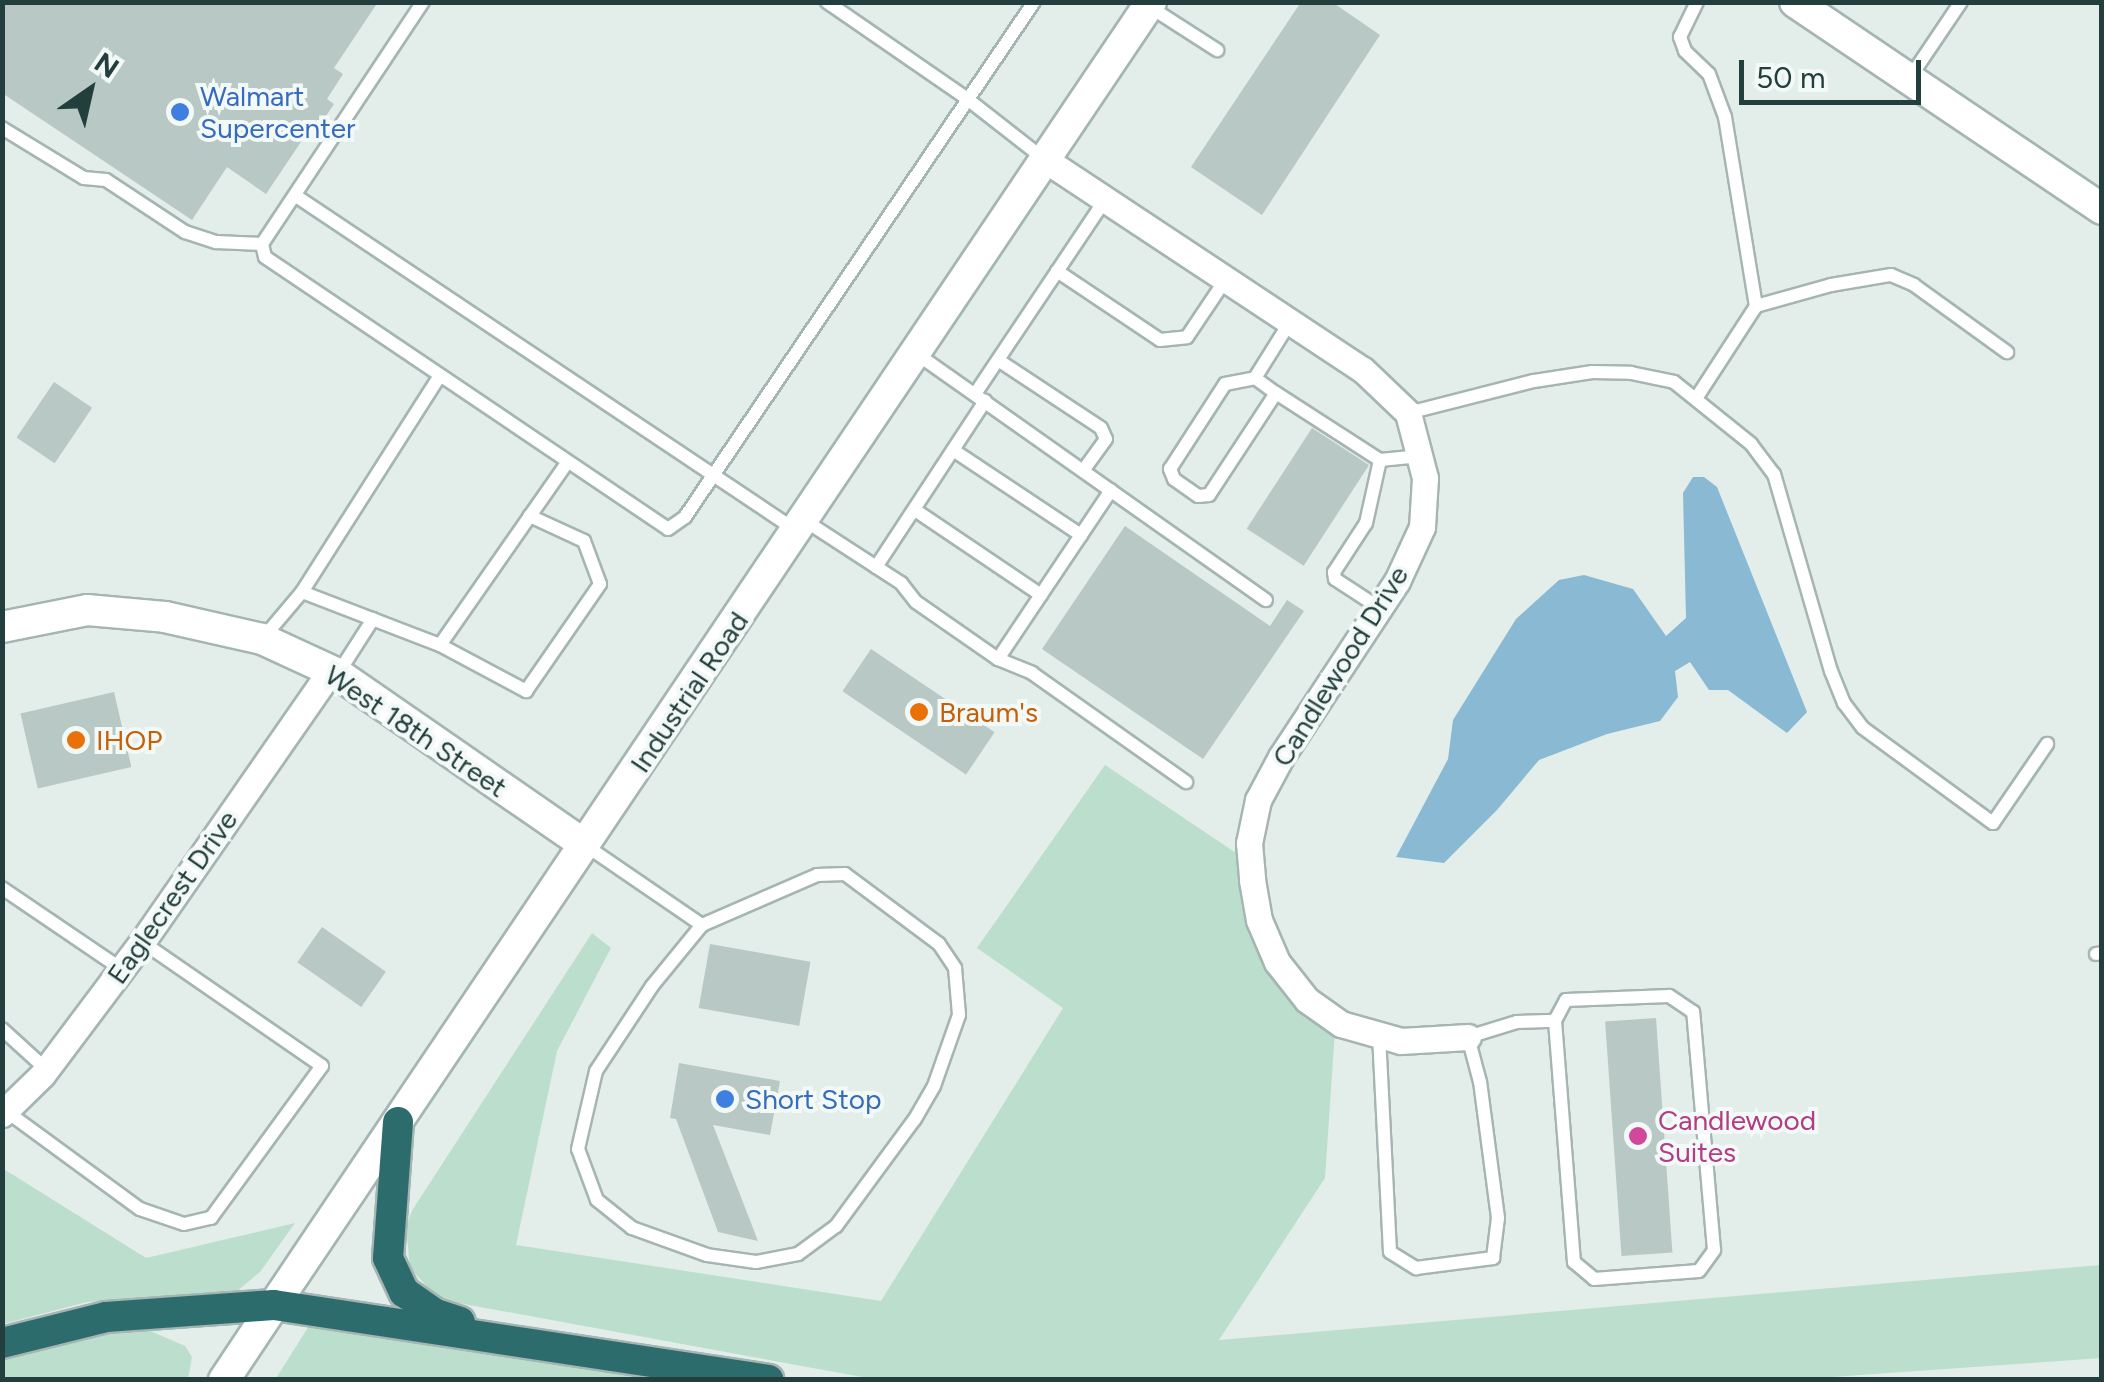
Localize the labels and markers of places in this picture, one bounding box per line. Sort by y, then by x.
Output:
place label: Walmart Supercenter [200,79,355,145]
marker: Walmart Supercenter [169,101,191,123]
place label: Braum's [939,695,1038,729]
marker: Braum's [908,701,930,723]
place label: IHOP [96,723,163,757]
marker: IHOP [65,729,87,751]
place label: Short Stop [745,1082,882,1116]
marker: Short Stop [714,1088,736,1110]
place label: Candlewood Suites [1658,1103,1816,1169]
marker: Candlewood Suites [1627,1125,1649,1147]

